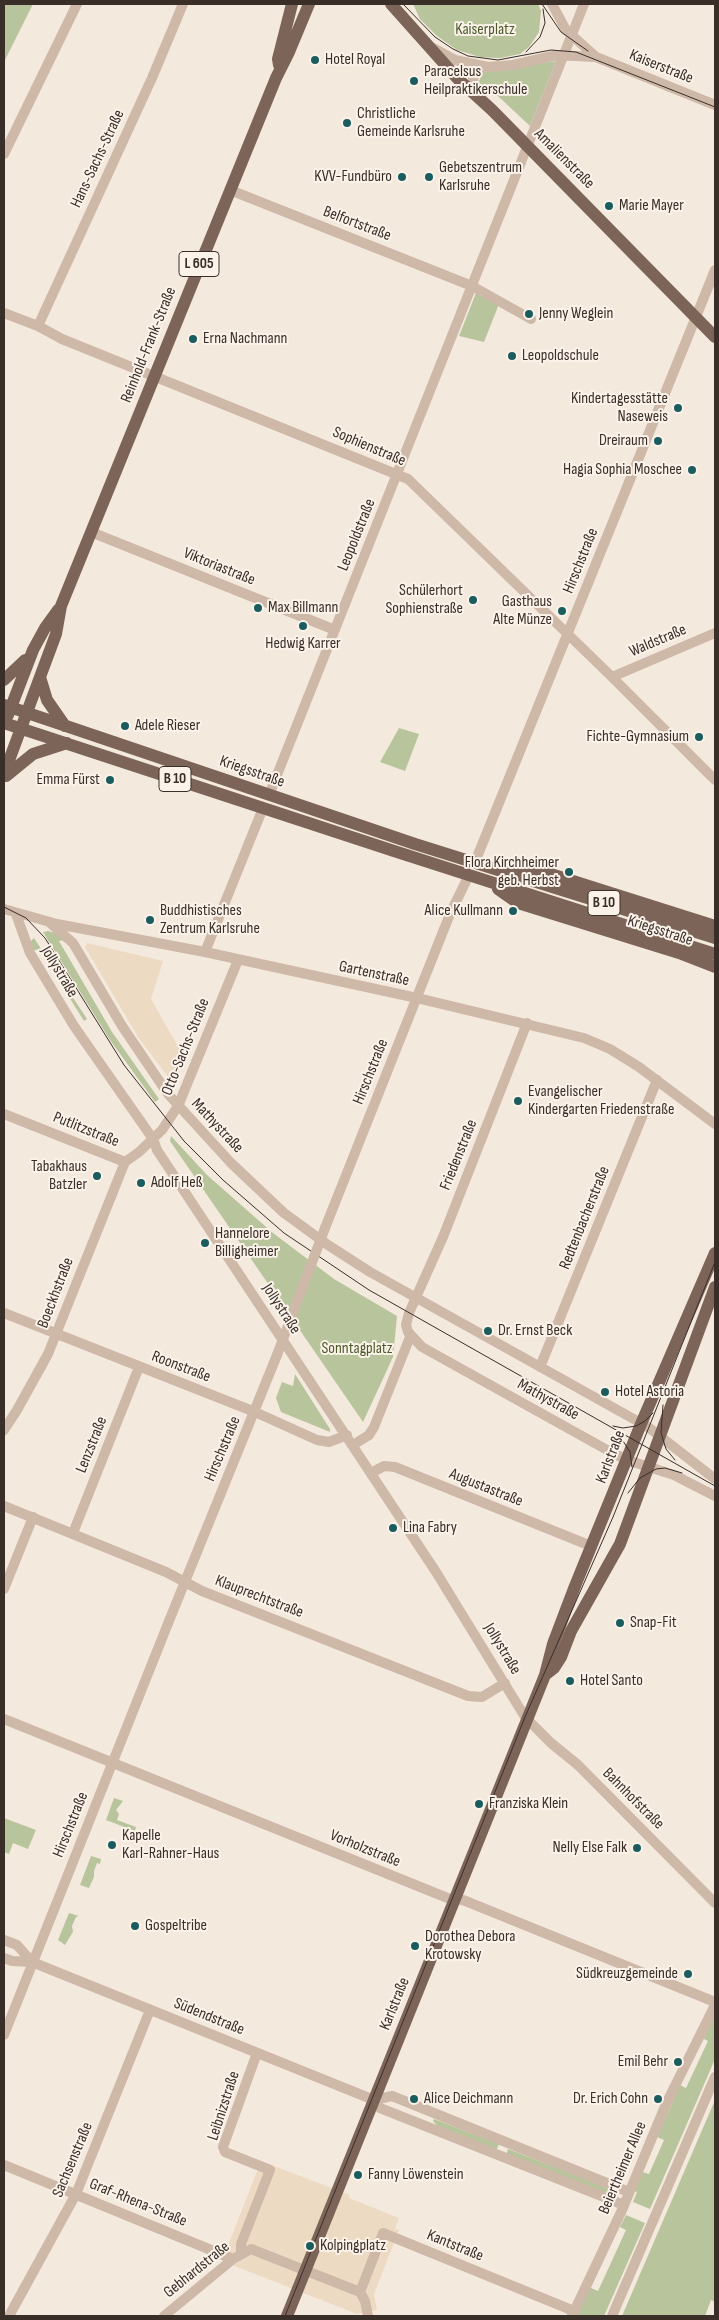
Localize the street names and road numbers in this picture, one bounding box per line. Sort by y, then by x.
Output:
street label: Kaiserstraße [626,46,696,88]
street label: Hans-Sachs-Straße [67,107,129,211]
street label: Amalienstraße [530,125,598,193]
street label: Belfortstraße [320,202,394,246]
road number: L 605 [179,252,219,276]
street label: Reinhold-Frank-Straße [117,284,181,406]
street label: Sophienstraße [330,423,408,471]
street label: Leopoldstraße [334,496,380,574]
street label: Hirschstraße [559,526,603,596]
street label: Viktoriastraße [180,544,258,590]
street label: Waldstraße [627,620,689,662]
street label: Kriegsstraße [217,752,287,792]
road number: B 10 [159,766,191,792]
road number: B 10 [588,890,620,916]
street label: Kriegsstraße [625,911,695,951]
street label: Jollystraße [36,943,82,1001]
street label: Gartenstraße [337,957,411,991]
street label: Otto-Sachs-Straße [158,996,214,1098]
street label: Hirschstraße [349,1037,393,1107]
street label: Mathystraße [187,1095,247,1157]
street label: Putlitzstraße [50,1108,122,1152]
street label: Friedenstraße [436,1117,482,1193]
street label: Redtenbacherstraße [556,1164,614,1272]
street label: Boeckhstraße [34,1255,78,1331]
street label: Jollystraße [258,1280,304,1338]
street label: Roonstraße [149,1347,213,1387]
street label: Mathystraße [514,1375,582,1425]
street label: Lenzstraße [72,1414,112,1476]
street label: Hirschstraße [201,1414,245,1484]
street label: Karlstraße [592,1428,630,1486]
street label: Augustastraße [446,1465,526,1511]
street label: Klauprechtstraße [212,1571,306,1623]
street label: Jollystraße [479,1620,525,1678]
street label: Bahnhofstraße [598,1764,668,1834]
street label: Hirschstraße [49,1790,93,1860]
street label: Vorholzstraße [327,1826,403,1872]
street label: Karlstraße [376,1975,414,2033]
street label: Südendstraße [171,1994,247,2040]
street label: Leibnizstraße [204,2069,244,2143]
street label: Beiertheimer Allee [595,2119,651,2217]
street label: Sachsenstraße [49,2120,97,2200]
street label: Graf-Rhena-Straße [86,2175,190,2231]
street label: Kantstraße [424,2226,486,2266]
street label: Gebhardstraße [160,2238,234,2302]

